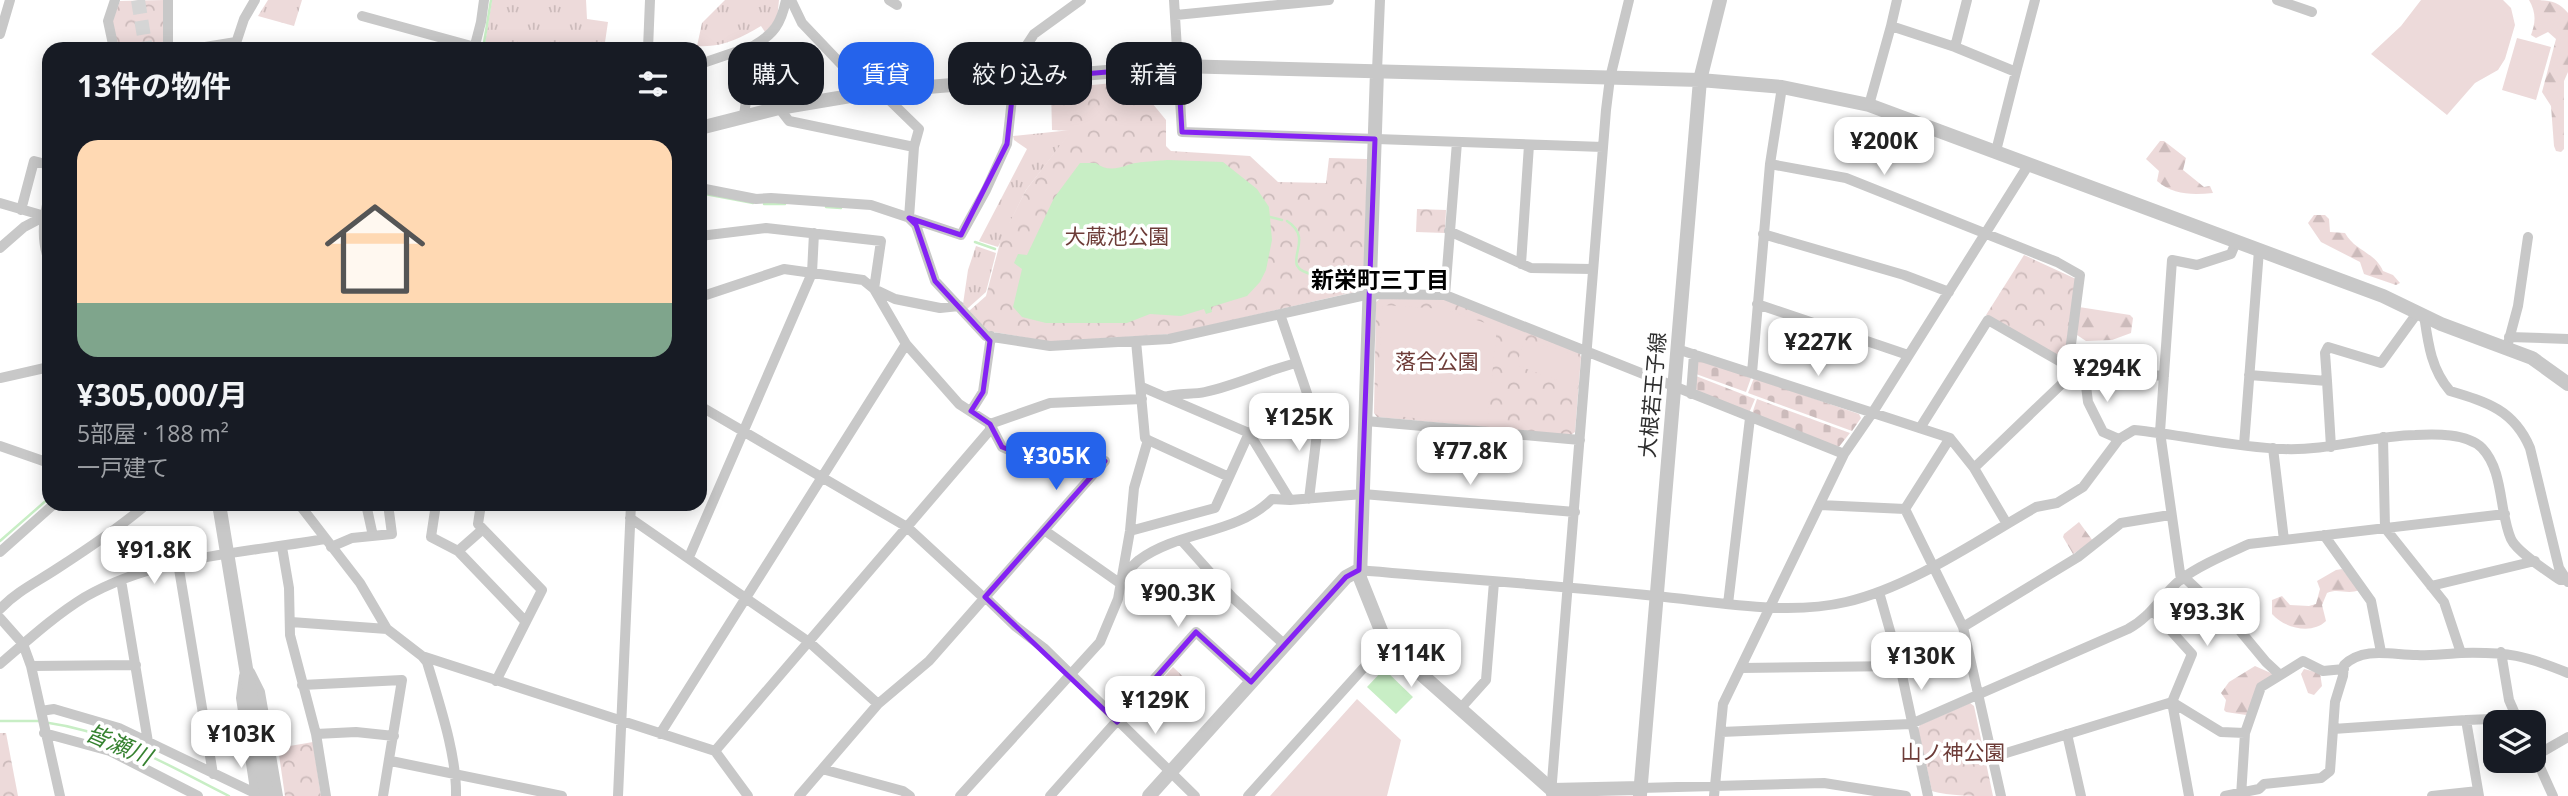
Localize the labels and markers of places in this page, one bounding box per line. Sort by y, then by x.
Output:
pin: ¥200K [1835,118,1933,177]
pin: ¥227K [1769,318,1867,378]
pin: ¥294K [2058,344,2156,404]
pin: ¥125K [1250,393,1348,453]
pin: ¥77.8K [1413,428,1527,487]
pin: ¥305K [1007,433,1105,492]
pin: ¥91.8K [97,526,211,586]
pin: ¥90.3K [1121,570,1235,629]
pin: ¥93.3K [2150,588,2264,648]
pin: ¥114K [1362,630,1460,689]
pin: ¥130K [1872,632,1970,692]
pin: ¥129K [1106,676,1204,736]
pin: ¥103K [192,710,290,770]

